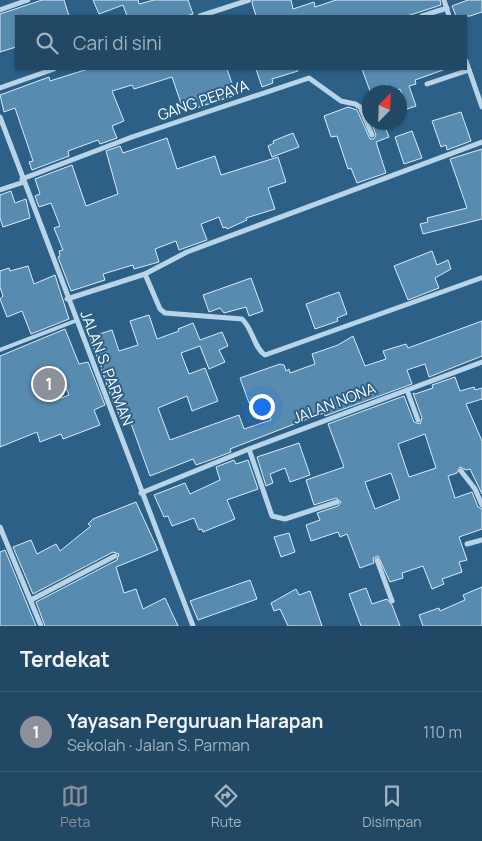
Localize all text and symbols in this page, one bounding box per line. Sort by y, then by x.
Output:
search box [15,15,467,70]
icon: search [33,29,61,57]
text: Cari di sini [73,30,162,56]
street label: GANG PEPAYA [155,74,252,125]
north arrow [362,85,407,130]
street label: JALAN S. PARMAN [75,307,139,429]
pin: 1 [33,365,65,403]
street label: JALAN NONA [289,377,379,428]
your location [249,394,275,420]
text: Terdekat [20,645,110,673]
text: Yayasan Perguruan Harapan [67,708,323,734]
text: 1 [32,721,40,743]
text: 110 m [423,721,462,743]
text: Sekolah · Jalan S. Parman [67,734,250,756]
tab: Peta [60,782,90,831]
tab: Rute [211,782,242,831]
tab: Disimpan [362,782,422,831]

